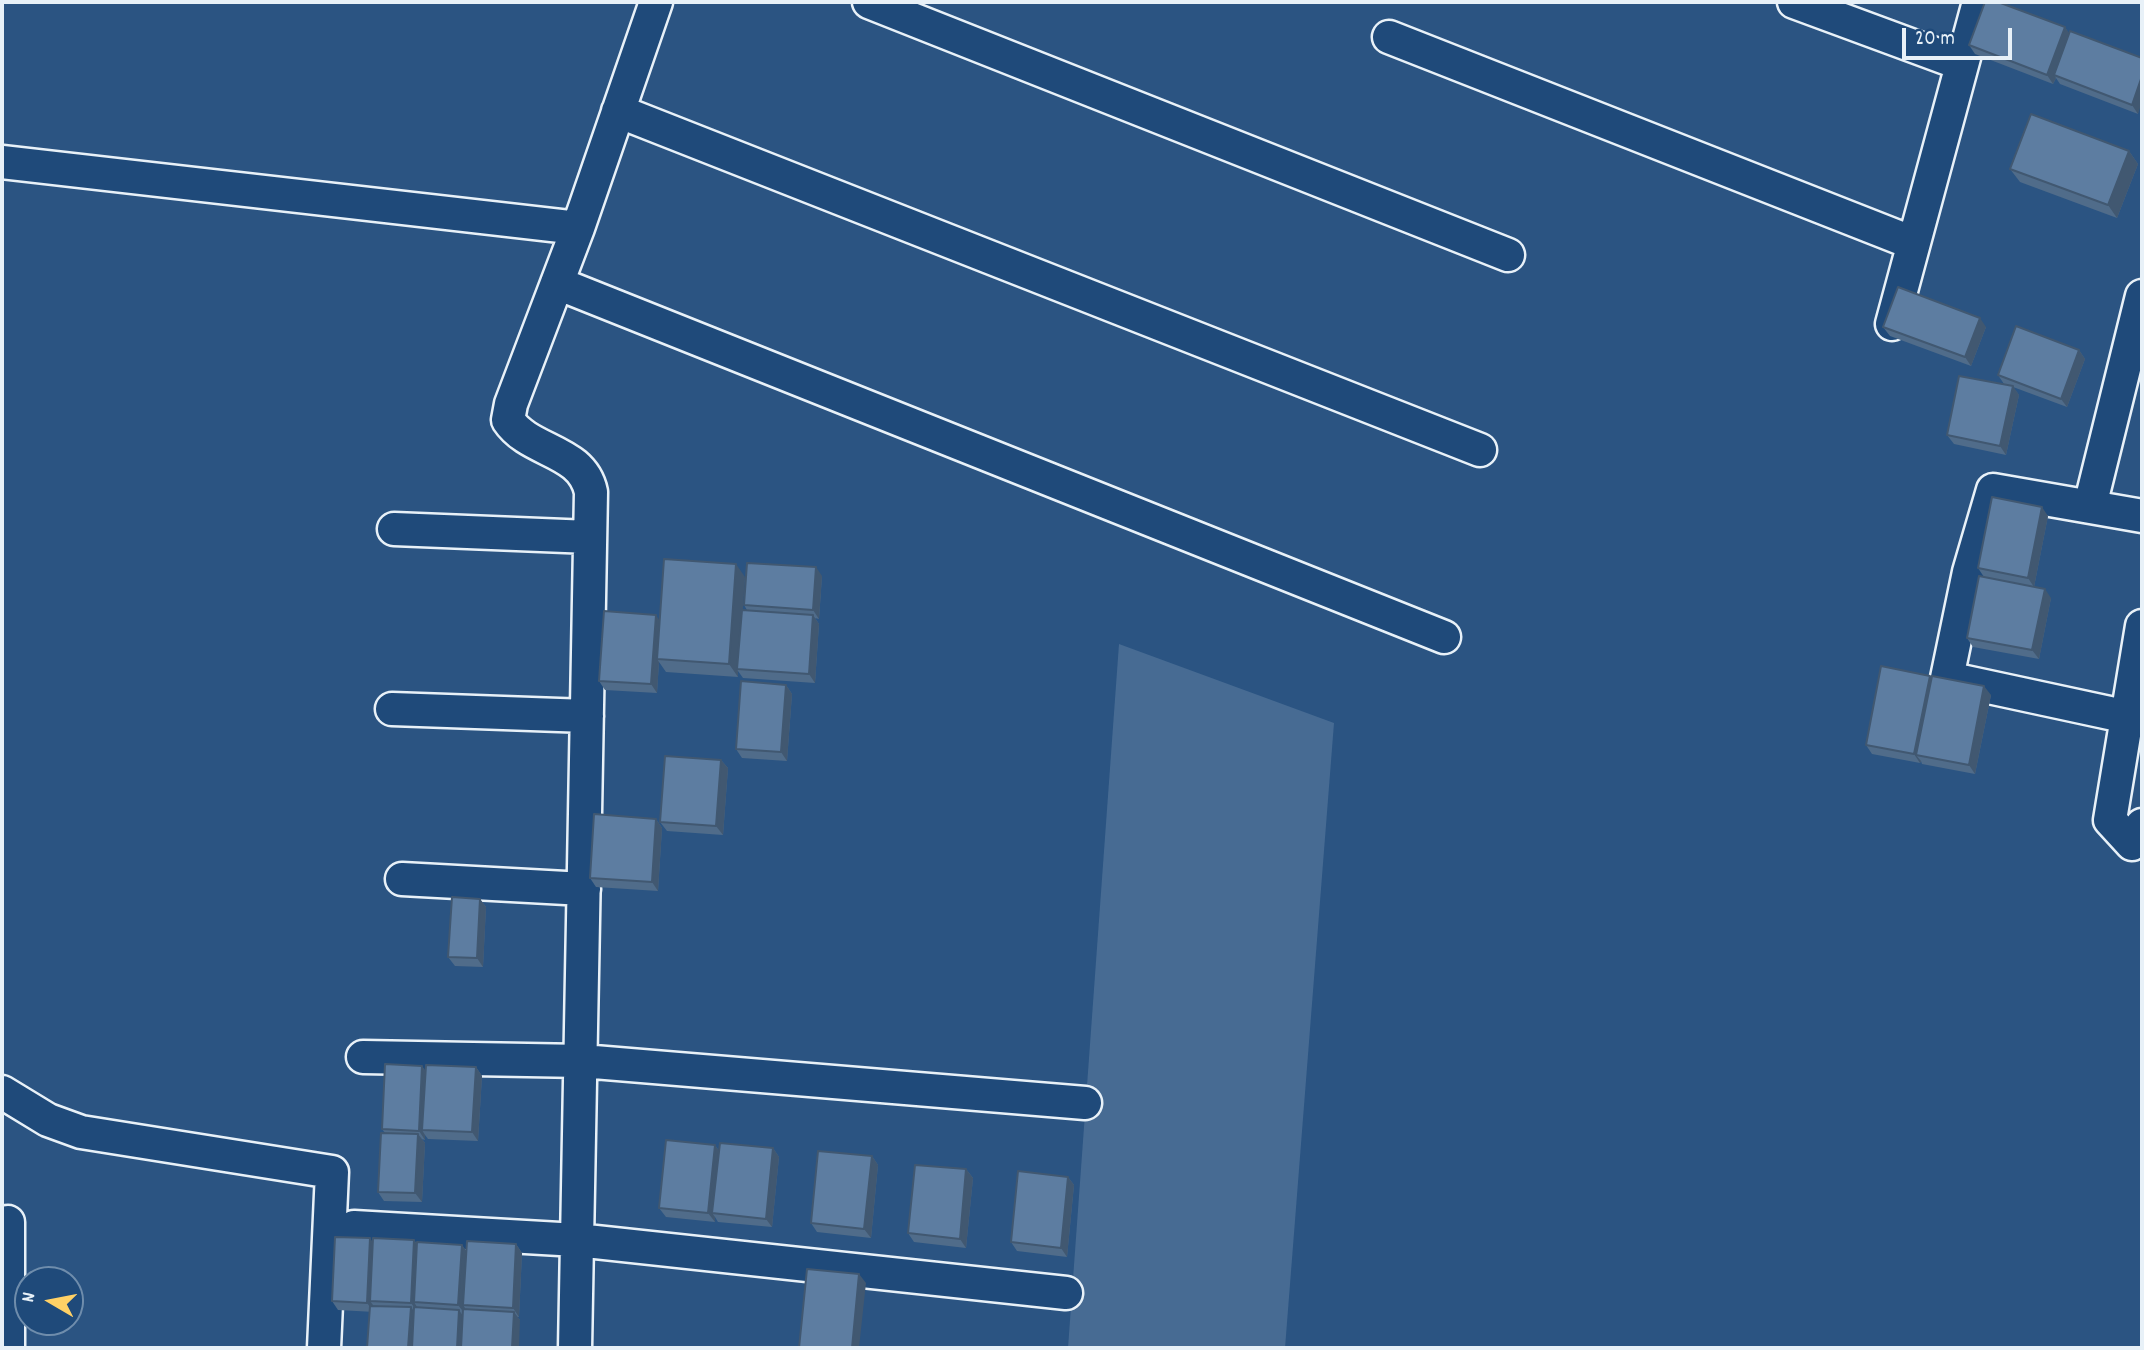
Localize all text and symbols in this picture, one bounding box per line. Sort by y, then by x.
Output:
scale bar [1906,14,2016,58]
text: 20 m [1915,25,1955,55]
north arrow [14,1266,84,1336]
text: N [16,1291,44,1305]

